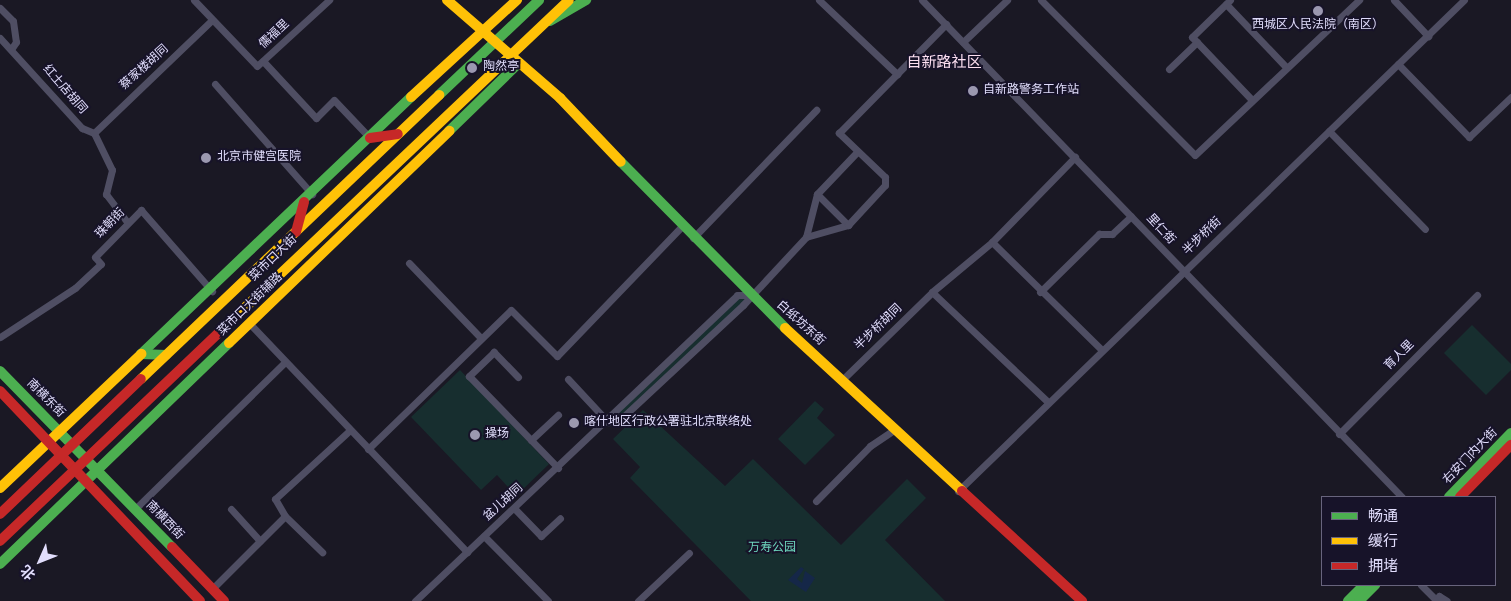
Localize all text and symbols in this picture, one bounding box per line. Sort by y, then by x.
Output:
marker: 西城区人民法院（南区） [1312,5,1324,17]
street label: 儒福里 [257,17,293,53]
place label: 西城区人民法院（南区） [1252,19,1384,33]
street label: 蔡家楼胡同 [118,43,172,93]
district label: 自新路社区 [907,55,981,73]
marker: 陶然亭 [465,61,479,75]
place label: 陶然亭 [483,61,519,75]
street label: 红土店胡同 [39,63,89,117]
place label: 自新路警务工作站 [983,84,1079,98]
marker: 自新路警务工作站 [967,85,979,97]
marker: 北京市健宫医院 [199,151,213,165]
place label: 北京市健宫医院 [217,151,301,165]
street label: 珠朝街 [93,206,129,242]
street label: 里仁街 [1142,212,1178,248]
street label: 半步桥街 [1181,215,1225,259]
street label: 菜市口大街 [247,233,301,285]
street label: 菜市口大街辅路 [216,271,286,339]
street label: 白纸坊东街 [773,299,827,349]
street label: 半步桥胡同 [852,302,906,354]
street label: 育人里 [1382,338,1418,374]
street label: 南横东街 [23,377,67,421]
place label: 喀什地区行政公署驻北京联络处 [584,416,752,430]
marker: 喀什地区行政公署驻北京联络处 [568,417,580,429]
street label: 右安门内大街 [1441,426,1501,488]
place label: 操场 [485,428,509,442]
marker: 操场 [469,429,481,441]
street label: 盆儿胡同 [481,482,527,524]
legend [1321,496,1496,586]
street label: 南横西街 [142,499,186,543]
text: 畅通 [1368,508,1398,527]
text: 缓行 [1368,533,1398,552]
north arrow [15,536,65,586]
park label: 万寿公园 [748,542,796,556]
text: 拥堵 [1368,558,1398,577]
text: 北 [18,561,40,583]

